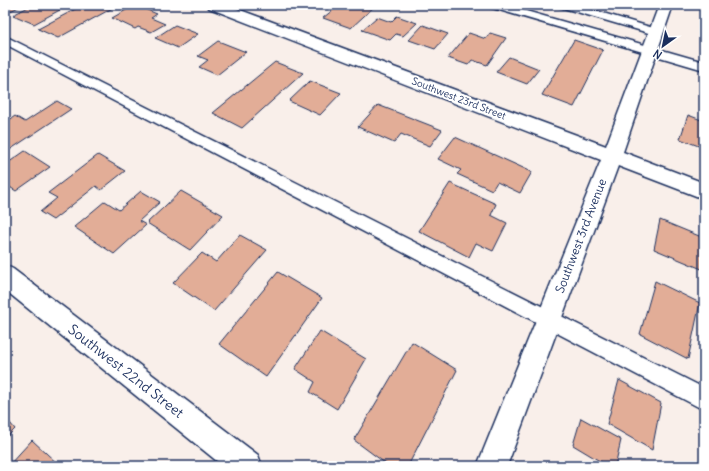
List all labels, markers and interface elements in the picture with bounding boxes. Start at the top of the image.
north arrow [643,26,683,66]
text: N [651,46,665,62]
street label: Southwest 23rd Street [410,75,508,123]
street label: Southwest 3rd Avenue [552,177,609,295]
street label: Southwest 22nd Street [65,320,188,422]

